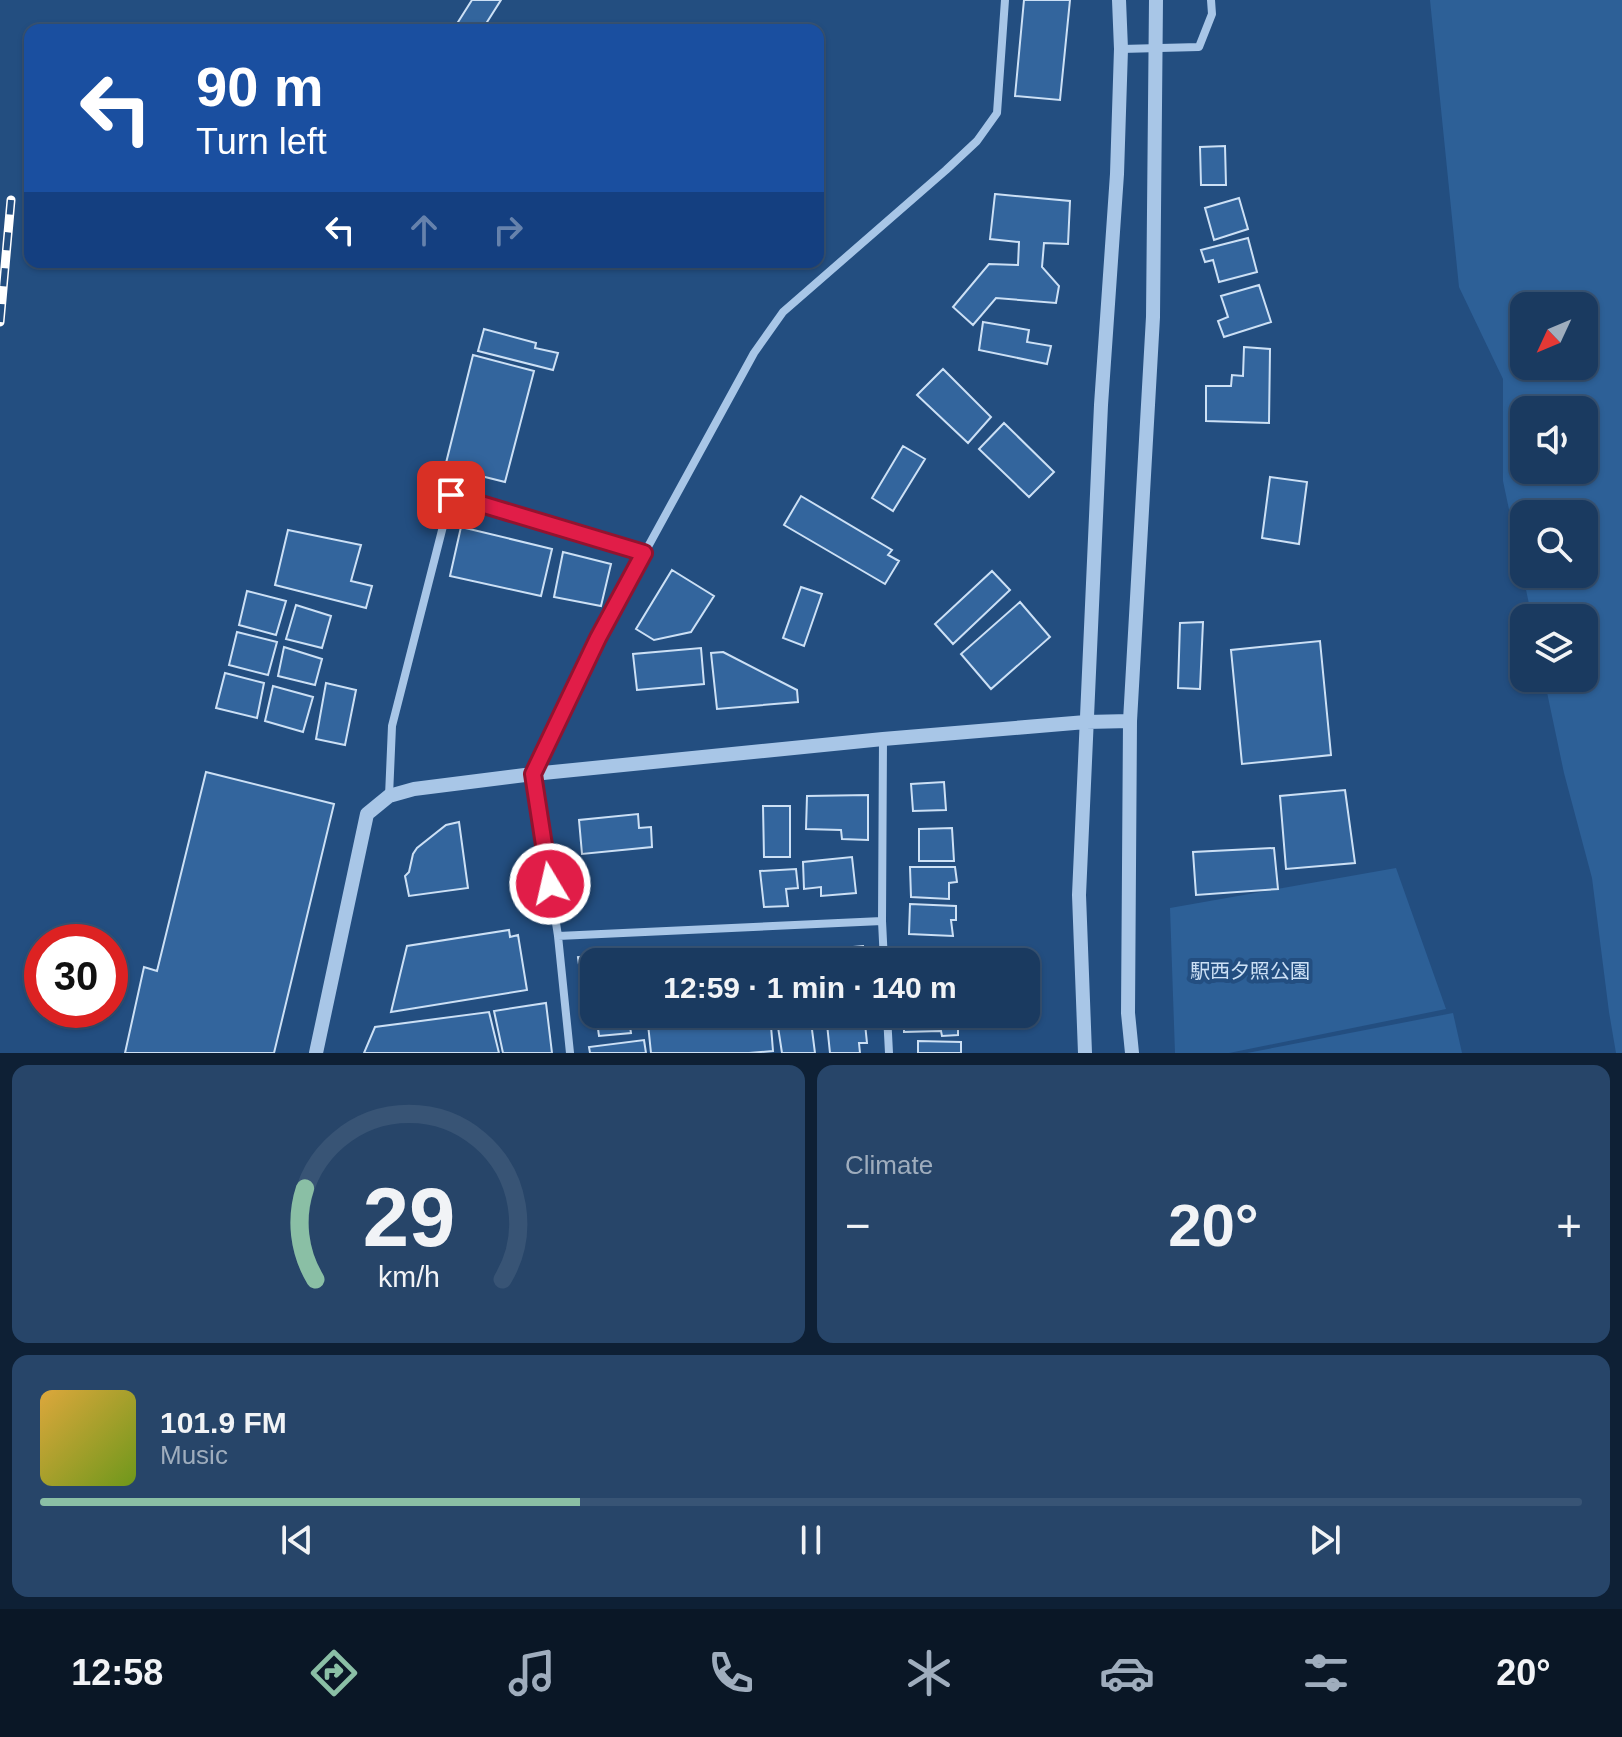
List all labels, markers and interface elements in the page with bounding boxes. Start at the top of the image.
text: 90 m [196,55,324,118]
icon: left [64,56,168,160]
text: Turn left [196,121,327,162]
icon: left [318,208,362,252]
icon: ahead [402,208,446,252]
icon: right [486,208,530,252]
north arrow [1510,292,1598,380]
map controls [1510,292,1598,692]
button: sound [1510,396,1598,484]
pin [417,461,485,529]
icon: arrive [429,473,473,517]
button: search [1510,500,1598,588]
button: layers [1510,604,1598,692]
position arrow [508,842,592,926]
speed limit sign: 30 [24,924,128,1028]
park label: 駅西夕照公園 [1190,960,1310,982]
text: 12:59 · 1 min · 140 m [663,971,957,1004]
text: Climate [845,1150,933,1180]
text: 29 [362,1171,455,1264]
text: 20° [1168,1192,1259,1259]
text: − [845,1201,871,1250]
text: + [1556,1201,1582,1250]
text: km/h [378,1261,439,1293]
text: 101.9 FM [160,1406,287,1439]
text: Music [160,1440,228,1470]
icon: previous [275,1518,319,1562]
icon: pause [789,1518,833,1562]
icon: next [1303,1518,1347,1562]
icon: directions [306,1645,362,1701]
icon: music [504,1645,560,1701]
icon: phone [703,1645,759,1701]
icon: climate [901,1645,957,1701]
icon: car [1099,1645,1155,1701]
icon: filters [1298,1645,1354,1701]
text: 12:58 [71,1652,163,1693]
text: 20° [1496,1652,1551,1693]

